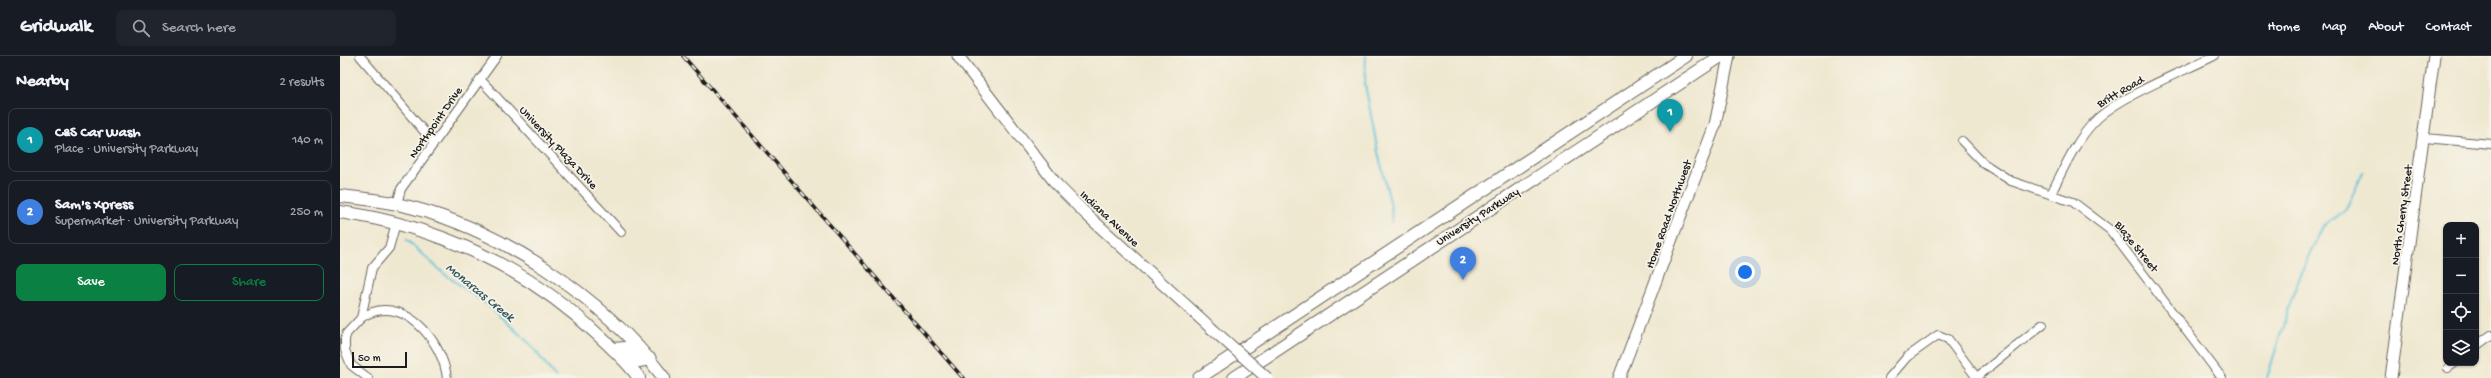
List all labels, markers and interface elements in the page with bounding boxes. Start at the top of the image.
search box [116,10,396,46]
text: Gridwalk [20,16,92,39]
icon: search [130,17,152,39]
text: Search here [162,19,236,37]
text: Home [2268,19,2300,36]
text: Map [2322,19,2346,36]
text: About [2368,19,2404,36]
text: Contact [2426,19,2471,36]
text: Nearby [16,72,69,92]
street label: Britt Road [2094,73,2148,112]
text: 2 results [279,75,324,90]
street label: Northpoint Drive [407,84,467,162]
pin: 1 [1657,99,1683,132]
street label: University Plaza Drive [515,104,600,193]
text: C&S Car Wash [55,124,141,142]
text: 1 [27,133,33,148]
text: 140 m [292,133,323,148]
text: Place · University Parkway [55,142,198,157]
street label: Home Road Northwest [1644,158,1696,271]
street label: North Cherry Street [2389,163,2417,266]
street label: University Parkway [1434,186,1522,250]
street label: Indiana Avenue [1076,188,1142,251]
text: Sam's Xpress [55,196,133,214]
text: 2 [27,205,33,220]
text: 250 m [290,205,323,220]
text: Supermarket · University Parkway [55,214,238,229]
street label: Blaze Street [2110,218,2161,277]
map controls [2443,222,2479,366]
button: + [2443,222,2479,258]
pin: 2 [1450,247,1476,280]
button: − [2443,258,2479,294]
water label: Monarcas Creek [442,261,518,326]
your location [1735,262,1755,282]
button: Save [16,264,166,301]
button: Share [174,264,324,301]
button: locate [2443,294,2479,330]
button: layers [2443,330,2479,366]
scale bar [352,350,407,369]
text: 50 m [358,353,380,365]

